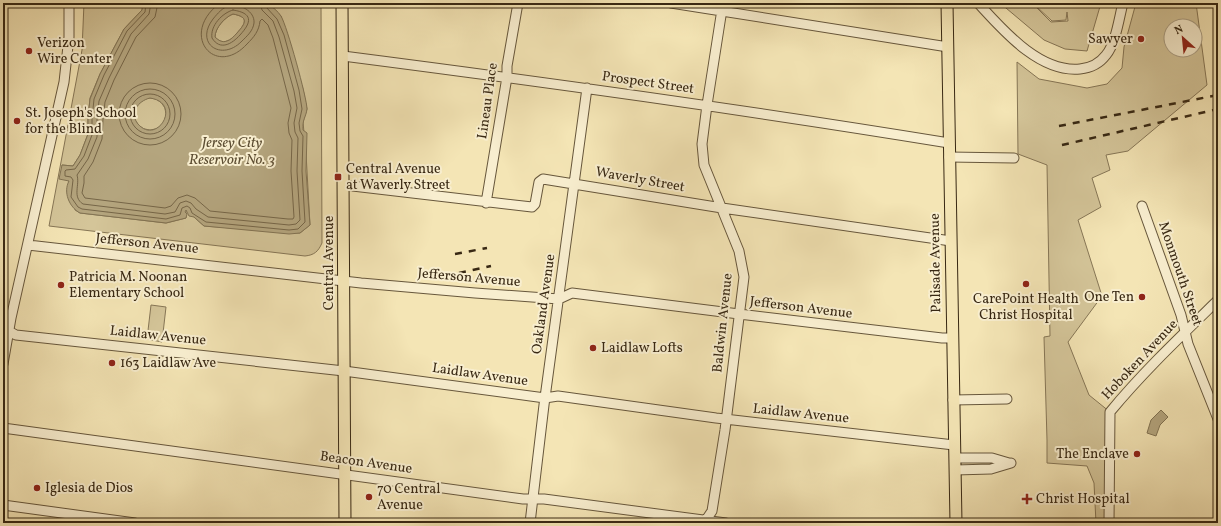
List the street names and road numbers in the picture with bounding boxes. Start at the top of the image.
street label: Lineau Place [473,61,503,140]
street label: Prospect Street [601,67,695,99]
street label: Waverly Street [594,163,686,197]
street label: Palisade Avenue [926,213,946,313]
street label: Central Avenue [320,215,339,310]
street label: Monmouth Street [1153,219,1207,329]
street label: Jefferson Avenue [95,229,200,259]
street label: Oakland Avenue [528,252,560,355]
street label: Jefferson Avenue [417,264,522,292]
street label: Baldwin Avenue [708,272,738,374]
street label: Jefferson Avenue [749,292,854,324]
street label: Hoboken Avenue [1098,315,1183,404]
street label: Laidlaw Avenue [109,321,207,351]
street label: Laidlaw Avenue [431,359,530,391]
street label: Laidlaw Avenue [752,399,850,429]
street label: Beacon Avenue [319,447,414,479]

